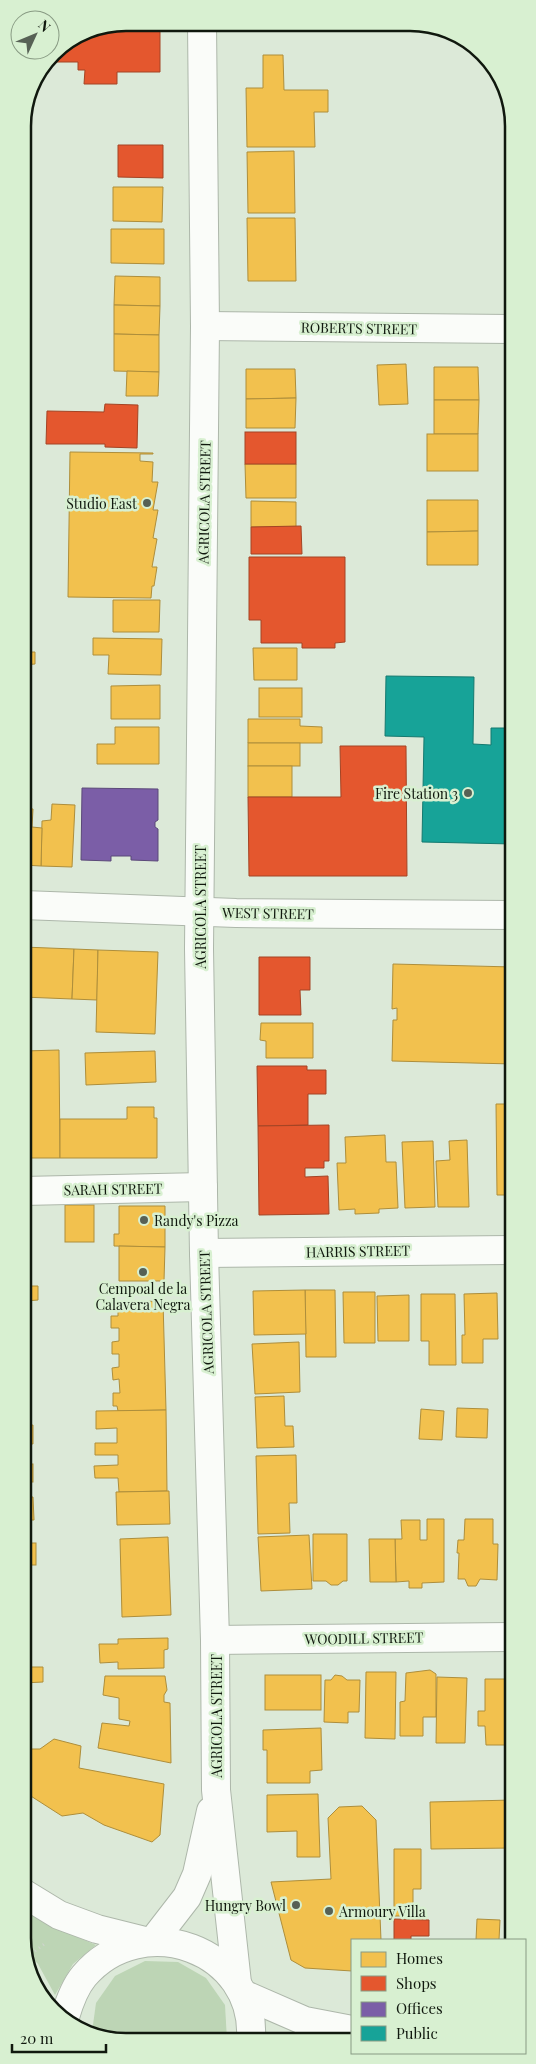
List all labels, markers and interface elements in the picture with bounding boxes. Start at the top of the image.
north arrow [10,10,60,60]
text: N [34,15,55,36]
street label: ROBERTS STREET [301,317,418,339]
street label: AGRICOLA STREET [193,440,215,565]
place label: Studio East [66,494,138,513]
marker: Studio East [141,497,153,509]
place label: Fire Station 3 [375,784,458,803]
marker: Fire Station 3 [462,787,474,799]
street label: AGRICOLA STREET [191,845,210,970]
street label: WEST STREET [221,903,314,923]
street label: SARAH STREET [63,1179,163,1199]
place label: Randy's Pizza [154,1211,239,1230]
marker: Randy's Pizza [138,1214,150,1226]
street label: HARRIS STREET [306,1241,411,1261]
street label: AGRICOLA STREET [194,1250,218,1375]
marker: Cempoal de la Calavera Negra [137,1266,149,1278]
place label: Cempoal de la Calavera Negra [95,1279,191,1314]
street label: WOODILL STREET [303,1627,424,1649]
street label: AGRICOLA STREET [207,1654,226,1779]
place label: Hungry Bowl [205,1896,286,1915]
marker: Hungry Bowl [290,1899,302,1911]
place label: Armoury Villa [338,1902,426,1921]
marker: Armoury Villa [323,1905,335,1917]
legend [351,1939,526,2054]
text: Homes [396,1948,443,1968]
text: Shops [396,1973,437,1993]
text: Offices [396,1998,443,2018]
scale bar [12,2022,106,2054]
text: Public [396,2023,438,2043]
text: 20 m [20,2028,54,2048]

